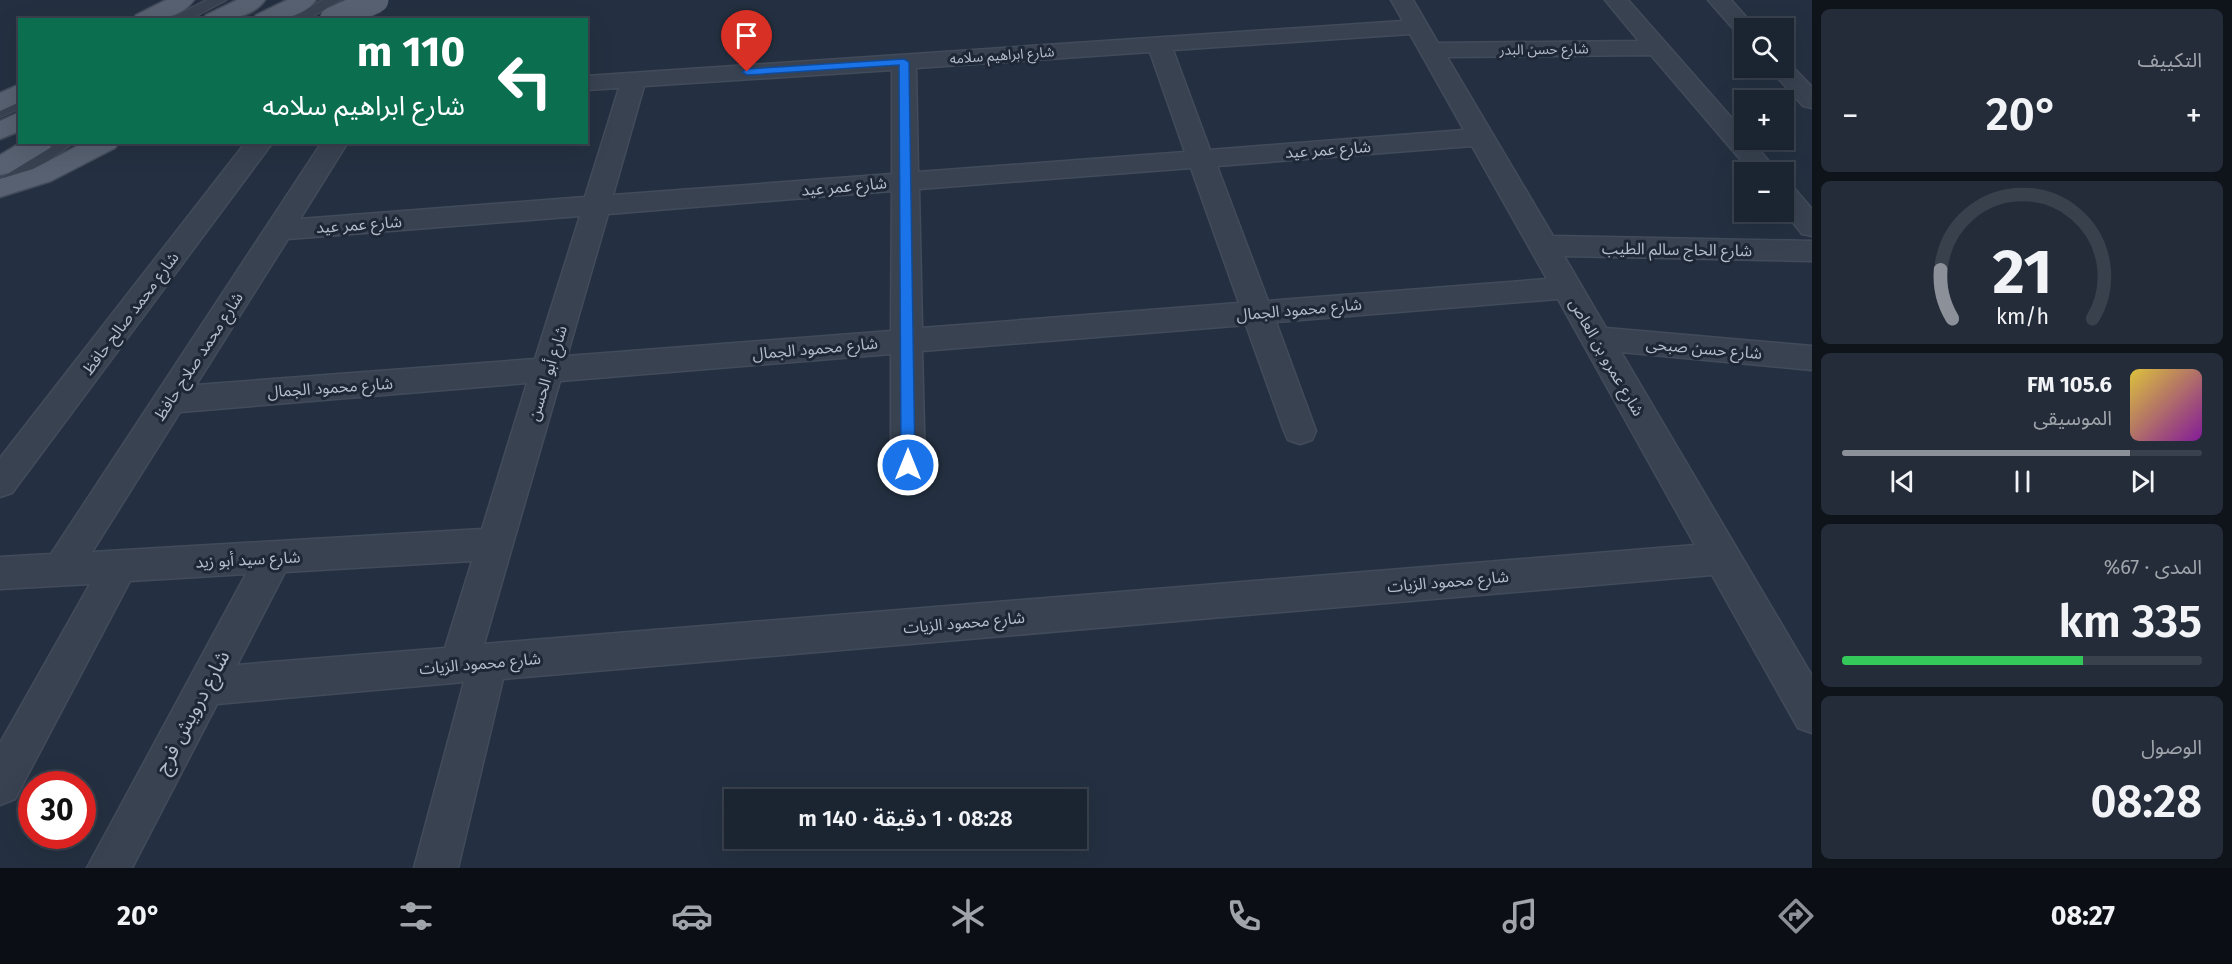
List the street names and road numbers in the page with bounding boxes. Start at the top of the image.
street label: شارع حسن البدر [1498,40,1589,61]
street label: شارع ابراهيم سلامه [949,43,1055,70]
street label: شارع عمر عيد [1285,137,1372,165]
street label: شارع عمر عيد [800,173,888,203]
street label: شارع عمر عيد [316,212,403,240]
street label: شارع الحاج سالم الطيب [1602,239,1752,263]
street label: شارع محمد صالح حافظ [78,248,185,380]
street label: شارع محمد صلاح حافظ [150,289,249,426]
street label: شارع محمود الجمال [1236,295,1363,327]
street label: شارع عمرو بن العاص [1563,295,1648,421]
street label: شارع أبو الحسن [524,323,574,424]
street label: شارع محمود الجمال [752,334,879,366]
street label: شارع حسن صبحى [1645,334,1763,366]
street label: شارع محمود الجمال [267,374,394,404]
street label: شارع سيد أبو زيد [195,547,301,575]
street label: شارع محمود الزيات [1387,567,1510,599]
street label: شارع محمود الزيات [903,608,1026,640]
street label: شارع درويش فرج [149,646,237,779]
street label: شارع محمود الزيات [419,649,542,681]

